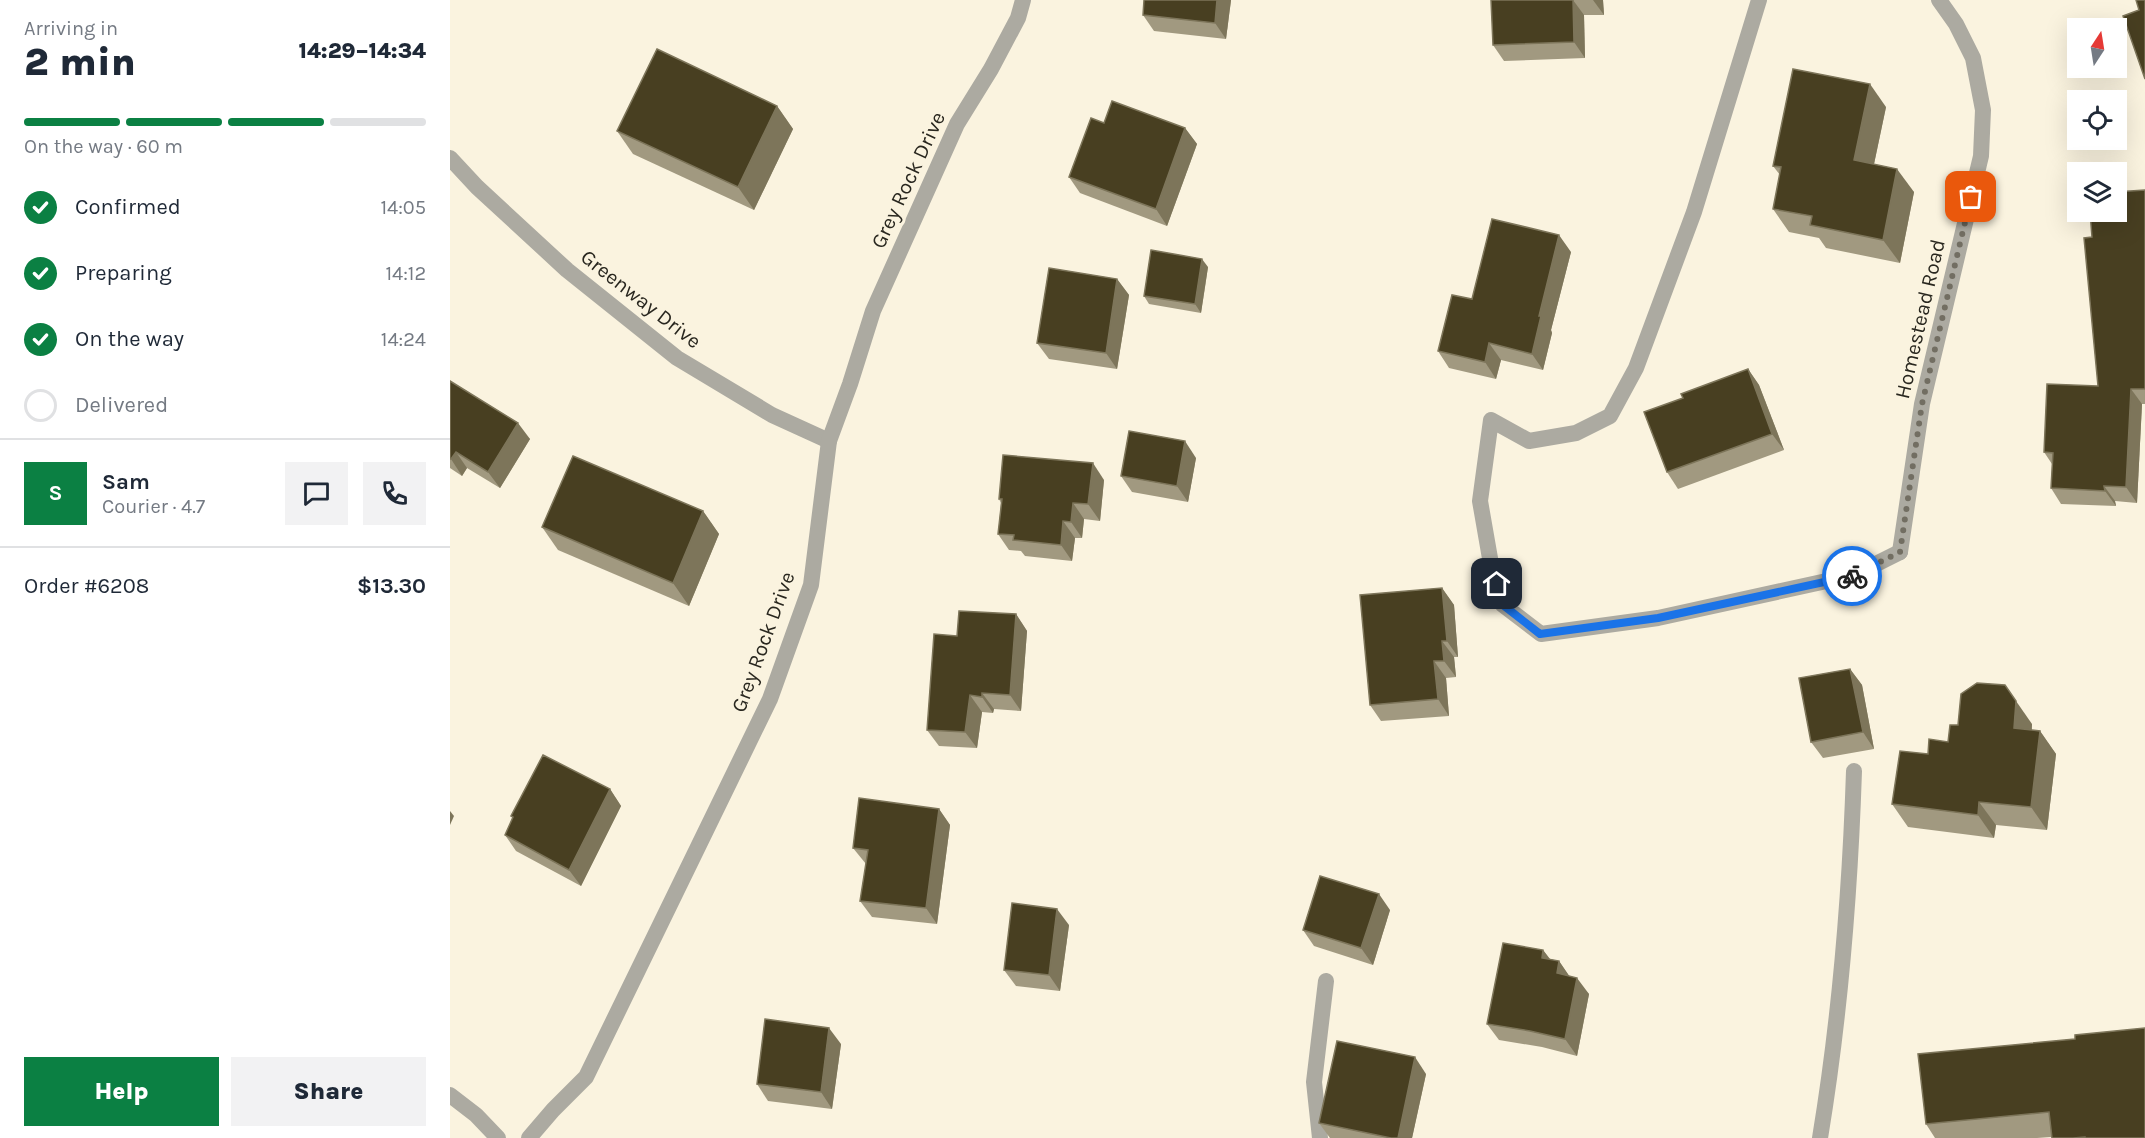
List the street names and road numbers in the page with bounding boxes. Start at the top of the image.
street label: Grey Rock Drive [866,108,950,252]
street label: Homestead Road [1890,237,1950,401]
street label: Greenway Drive [576,245,706,353]
street label: Grey Rock Drive [726,568,800,716]

